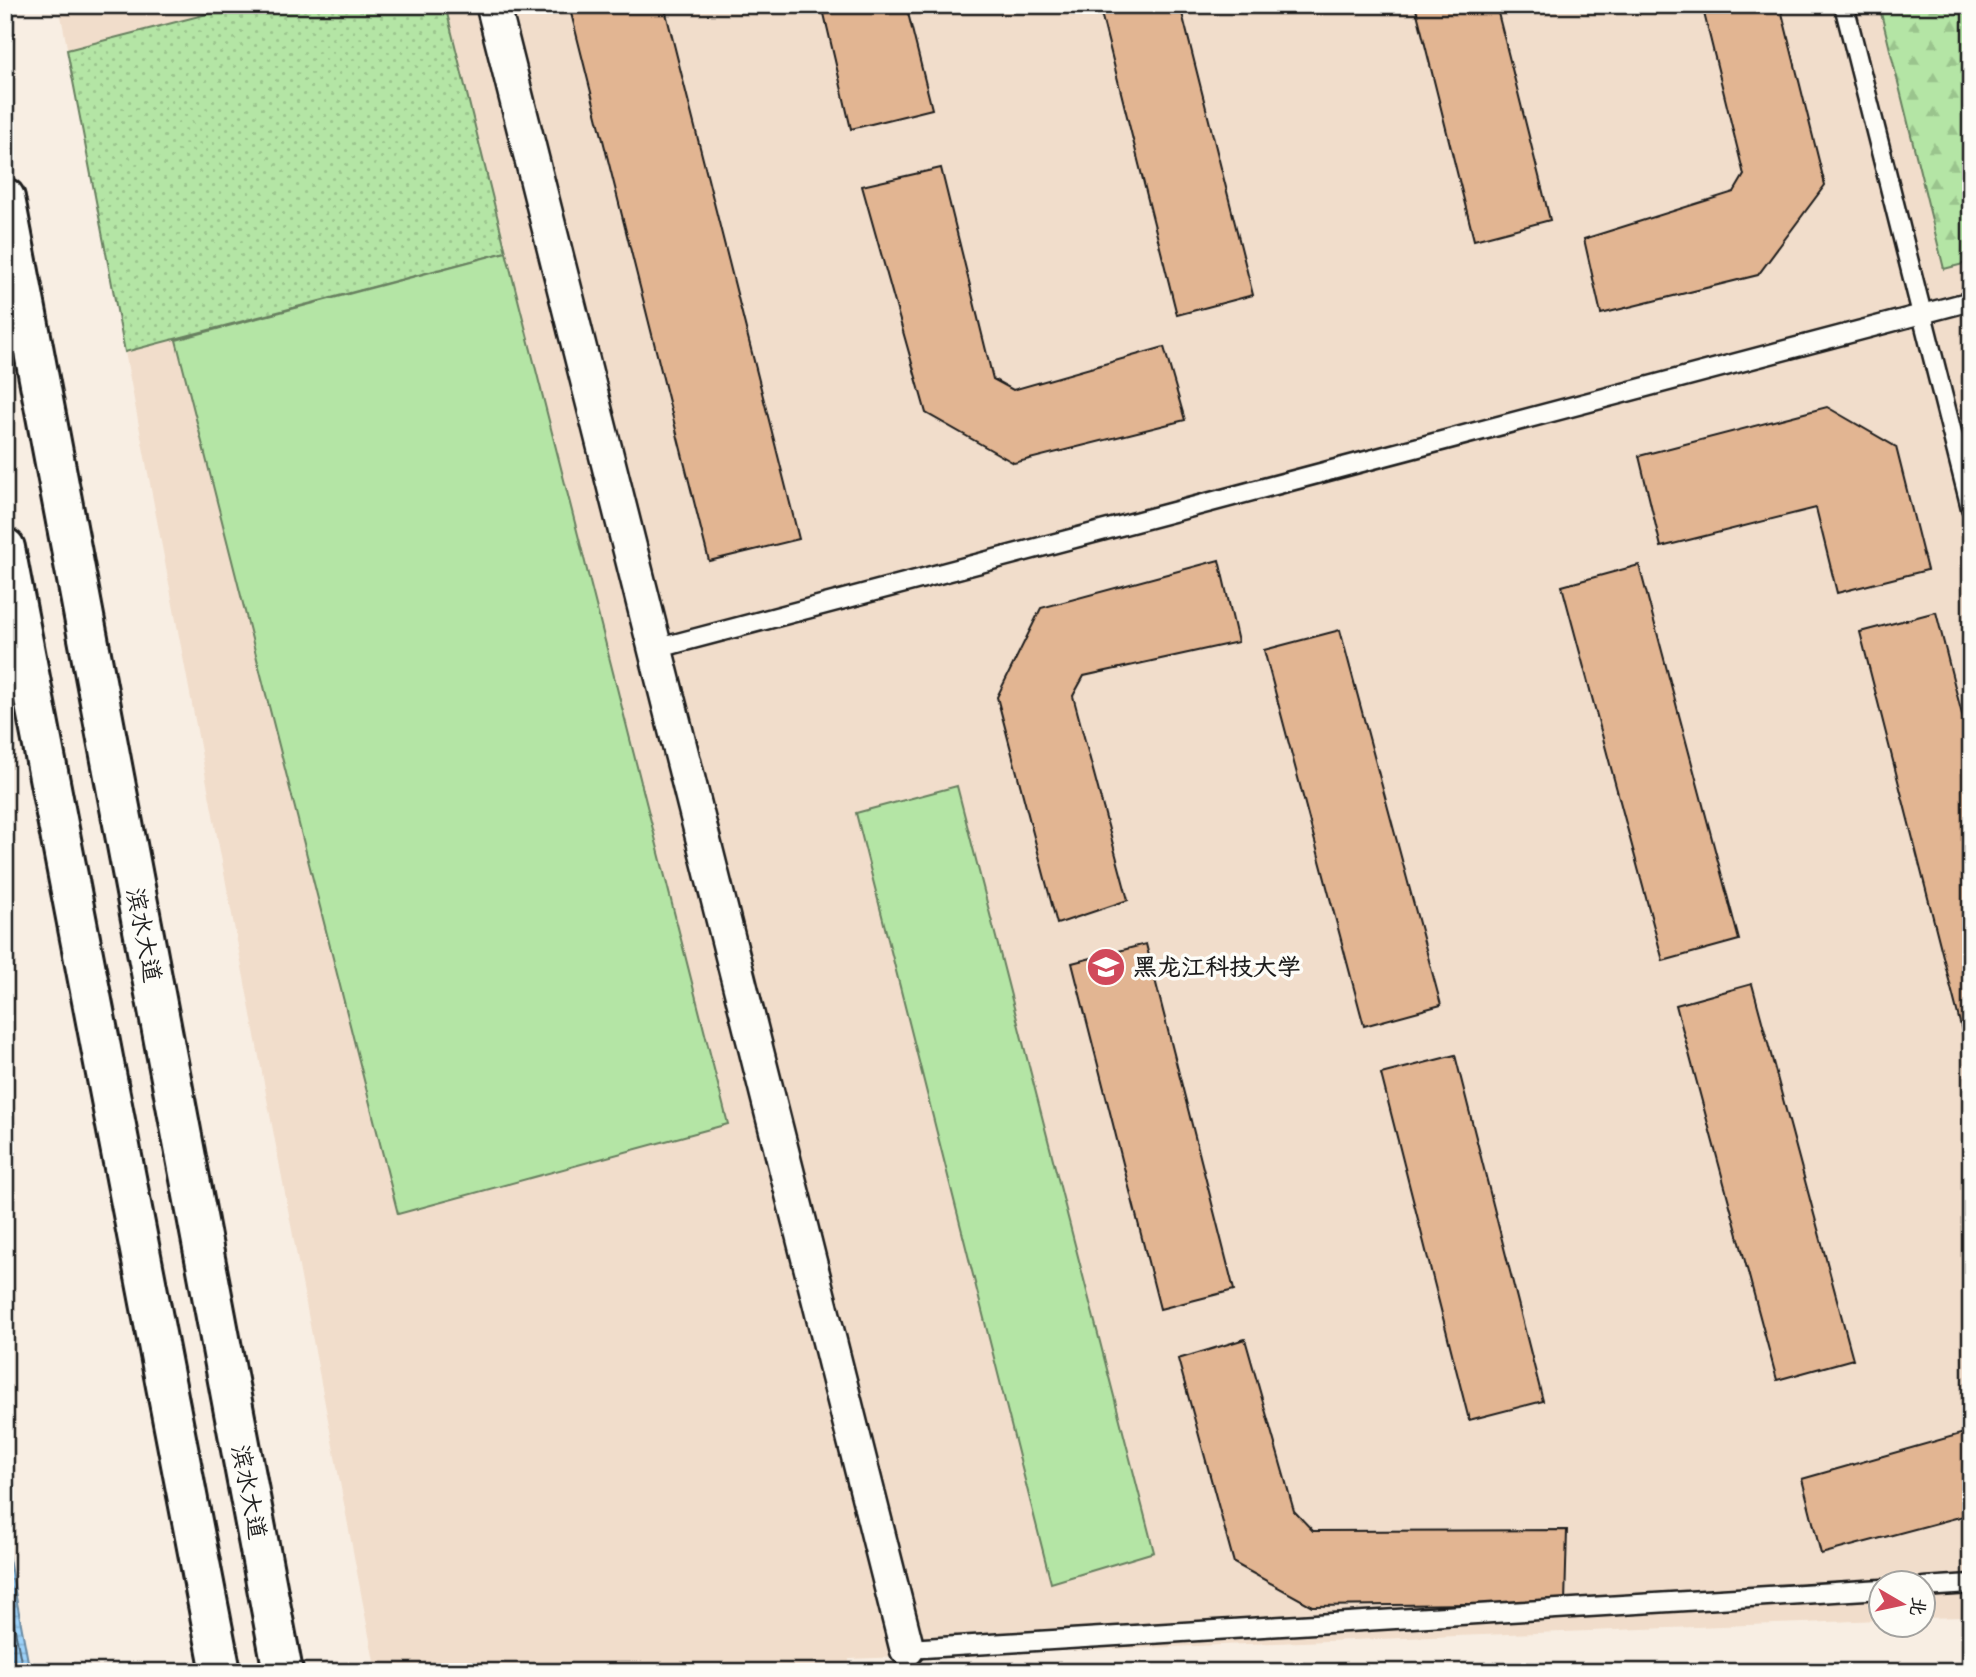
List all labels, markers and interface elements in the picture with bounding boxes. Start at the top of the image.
street label: 滨水大道 [120,885,168,985]
school or university icon: 黑龙江科技大学 [1085,946,1127,988]
place label: 黑龙江科技大学 [1133,952,1301,982]
street label: 滨水大道 [225,1442,273,1542]
north arrow [1868,1568,1938,1638]
text: 北 [1904,1595,1931,1618]

